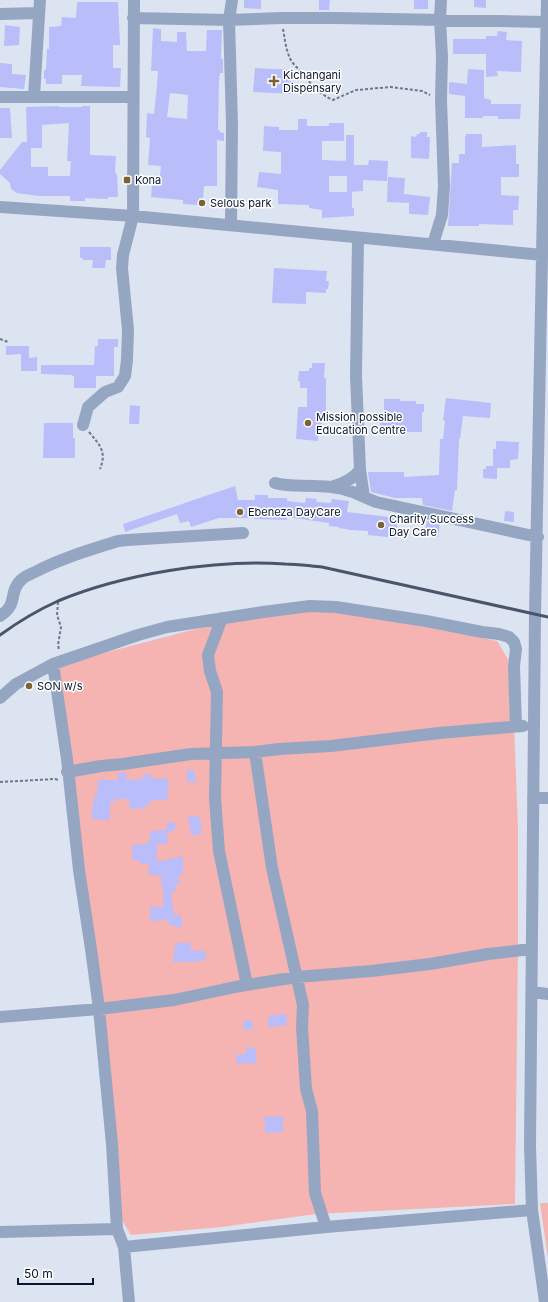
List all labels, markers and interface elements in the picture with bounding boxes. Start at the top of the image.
place label: Kichangani Dispensary [283,68,342,95]
marker: Kichangani Dispensary [268,75,280,87]
place label: Kona [135,173,161,187]
marker: Kona [122,175,132,185]
place label: Selous park [210,196,272,210]
marker: Selous park [197,198,207,208]
place label: Mission possible Education Centre [316,410,406,437]
marker: Mission possible Education Centre [303,418,313,428]
place label: Ebeneza DayCare [248,505,341,519]
marker: Ebeneza DayCare [235,507,245,517]
place label: Charity Success Day Care [389,512,474,539]
marker: Charity Success Day Care [376,520,386,530]
place label: SON w/s [37,679,83,693]
marker: SON w/s [24,681,34,691]
scale bar [18,1260,93,1286]
text: 50 m [24,1266,53,1281]

